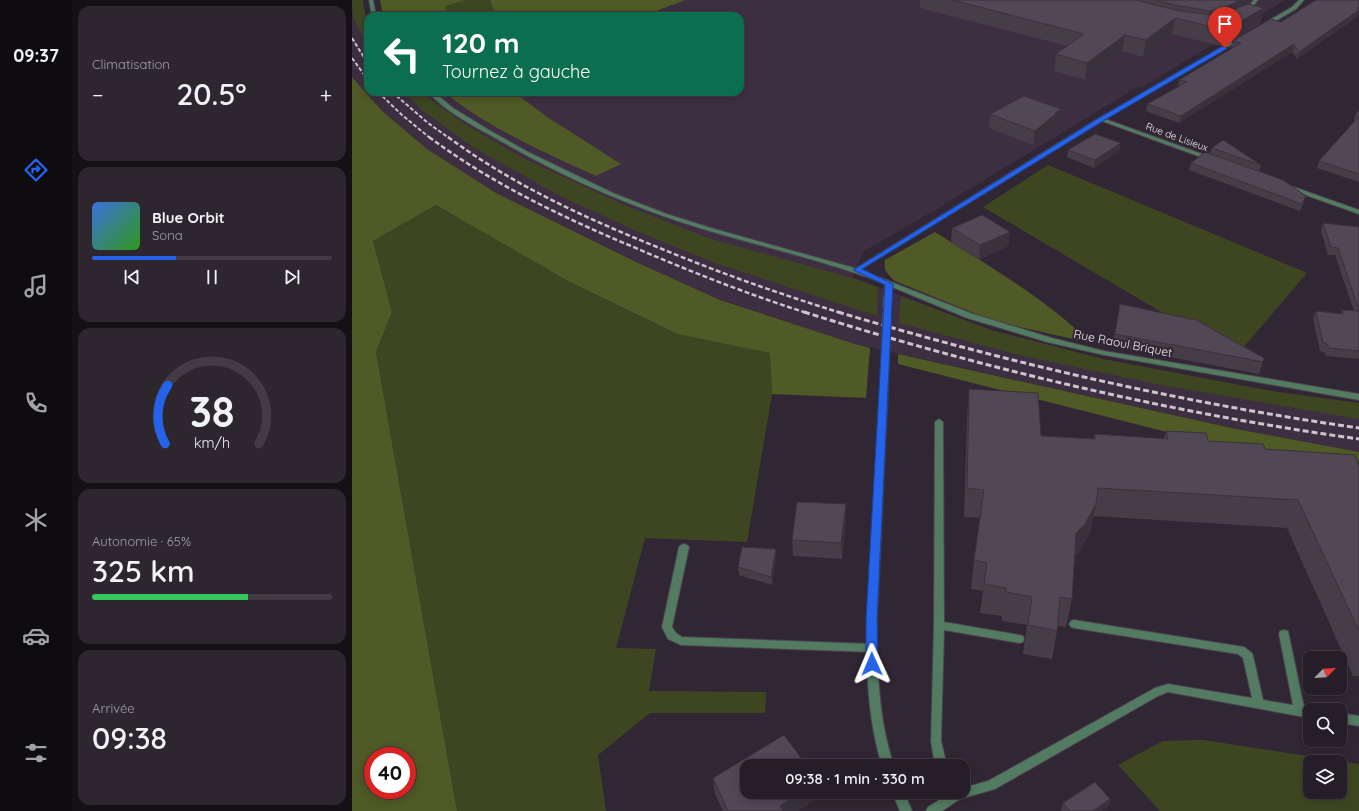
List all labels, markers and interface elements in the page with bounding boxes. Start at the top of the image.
pin [1208,7.0,1242,48]
icon: arrive [1214,13,1236,35]
text: 120 m [442,25,520,60]
icon: left [376,28,428,80]
text: 09:37 [13,44,59,67]
text: Climatisation [92,56,170,72]
text: Tournez à gauche [442,60,591,83]
text: 20.5° [176,75,247,113]
text: − [92,81,103,109]
text: + [320,81,332,109]
street label: Rue de Lisieux [1144,120,1210,154]
icon: directions [22,156,50,184]
text: Blue Orbit [152,208,225,227]
text: Sona [152,227,183,243]
icon: previous [121,266,143,288]
icon: pause [201,266,223,288]
icon: next [281,266,303,288]
icon: music [22,272,50,300]
street label: Rue Raoul Briquet [1072,326,1174,360]
text: 38 [189,384,235,436]
icon: phone [22,389,50,417]
text: km/h [194,433,230,451]
icon: climate [22,506,50,534]
text: Autonomie · 65% [92,533,191,549]
text: 325 km [92,552,195,590]
icon: car [22,622,50,650]
position arrow [851,643,893,685]
north arrow [1303,651,1347,695]
map controls [1303,651,1347,799]
text: Arrivée [92,700,135,716]
button: search [1303,703,1347,747]
text: 09:38 [92,719,167,757]
icon: filters [22,739,50,767]
speed limit sign: 40 [364,747,416,799]
button: layers [1303,755,1347,799]
text: 09:38 · 1 min · 330 m [785,769,925,788]

